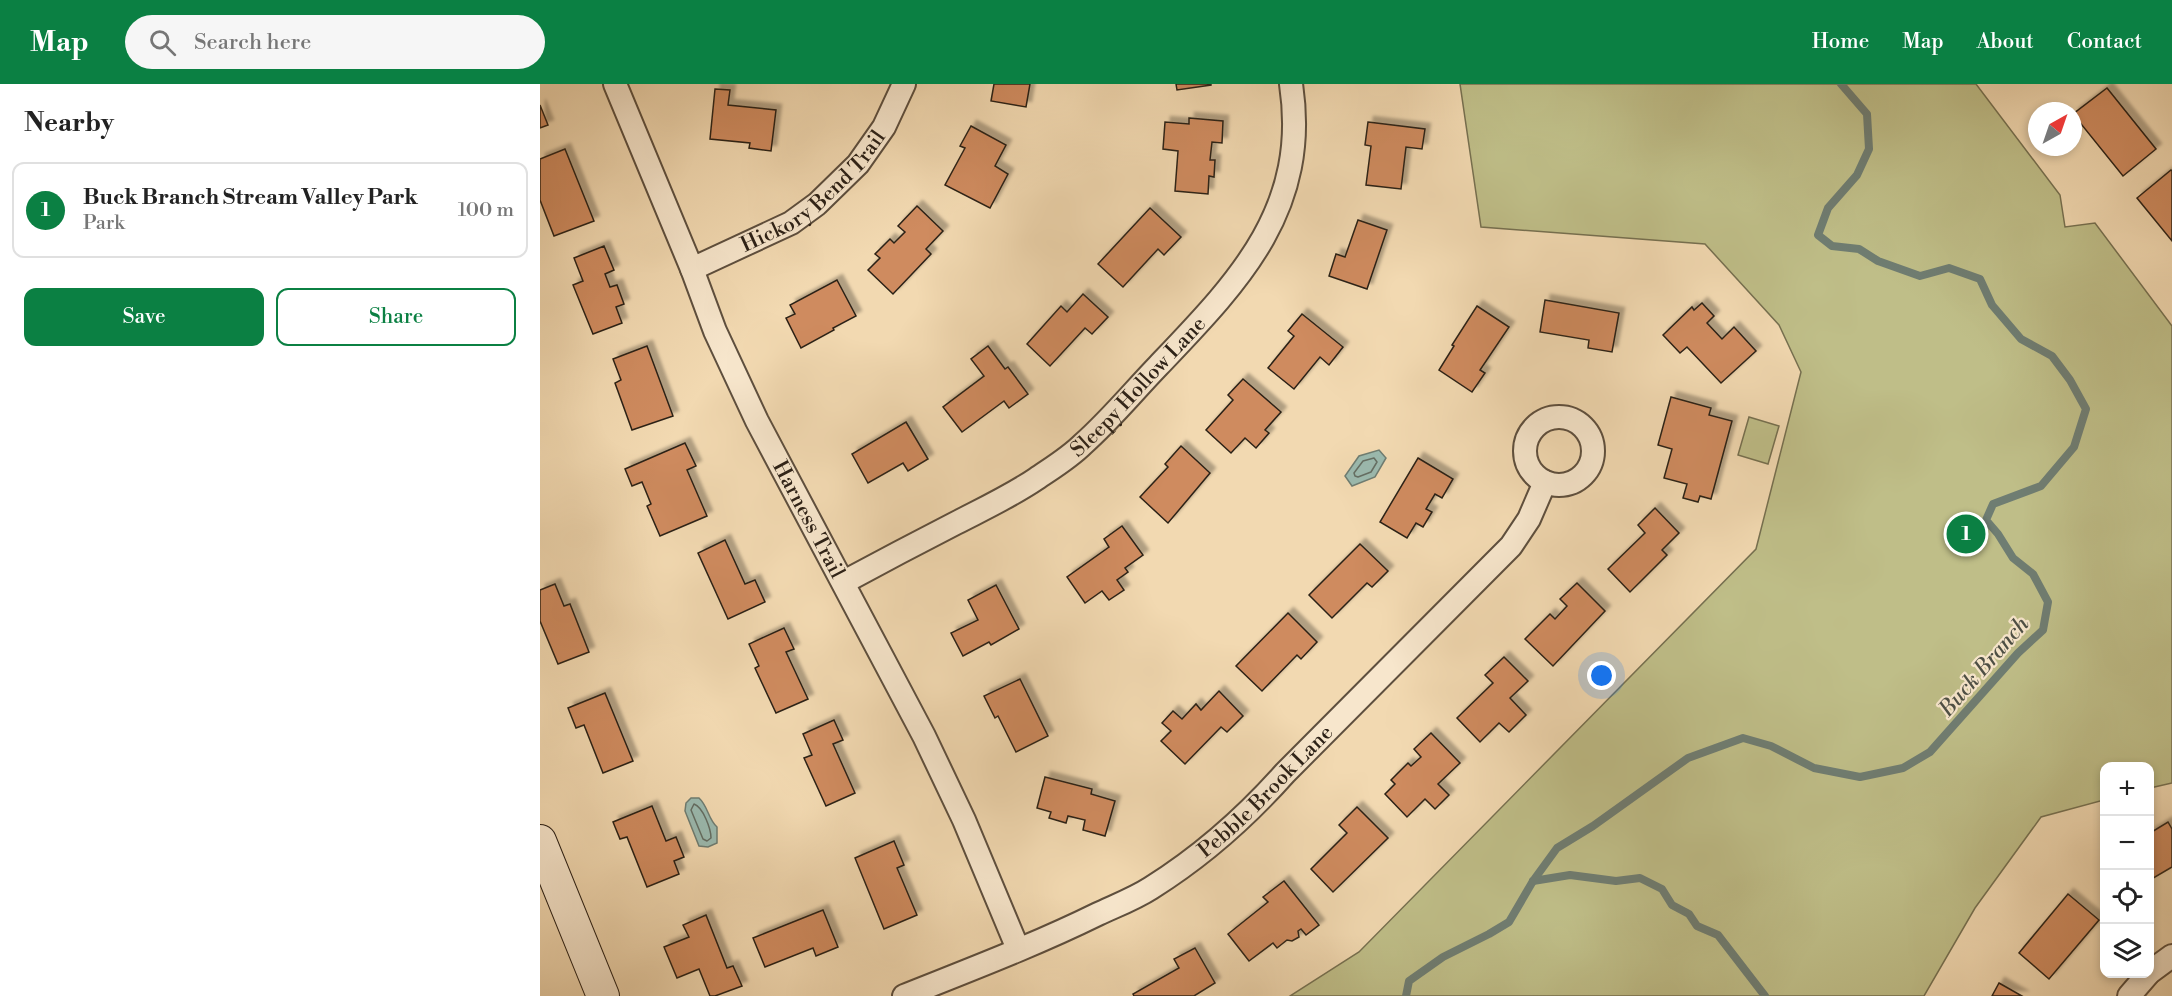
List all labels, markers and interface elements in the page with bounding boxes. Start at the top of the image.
search box [125,15,545,69]
text: Map [30,25,89,60]
icon: search [146,26,179,59]
text: Search here [194,29,311,56]
text: Home [1812,29,1869,55]
text: Map [1902,29,1944,55]
text: About [1977,29,2034,55]
text: Contact [2067,29,2142,55]
north arrow [2028,102,2082,156]
text: Nearby [24,107,114,139]
street label: Hickory Bend Trail [737,126,892,259]
text: Buck Branch Stream Valley Park [83,184,418,211]
text: 1 [41,198,50,223]
text: 100 m [458,198,514,223]
text: Park [83,211,125,236]
button: Save [24,288,264,346]
button: Share [276,288,516,346]
street label: Sleepy Hollow Lane [1065,311,1212,463]
street label: Harness Trail [766,456,850,583]
pin: 1 [1946,512,1986,556]
water label: Buck Branch [1933,611,2035,723]
your location [1587,661,1616,690]
street label: Pebble Brook Lane [1193,720,1339,864]
map controls [2100,762,2154,978]
button: + [2100,762,2154,816]
button: − [2100,816,2154,870]
button: locate [2100,870,2154,924]
button: layers [2100,924,2154,978]

